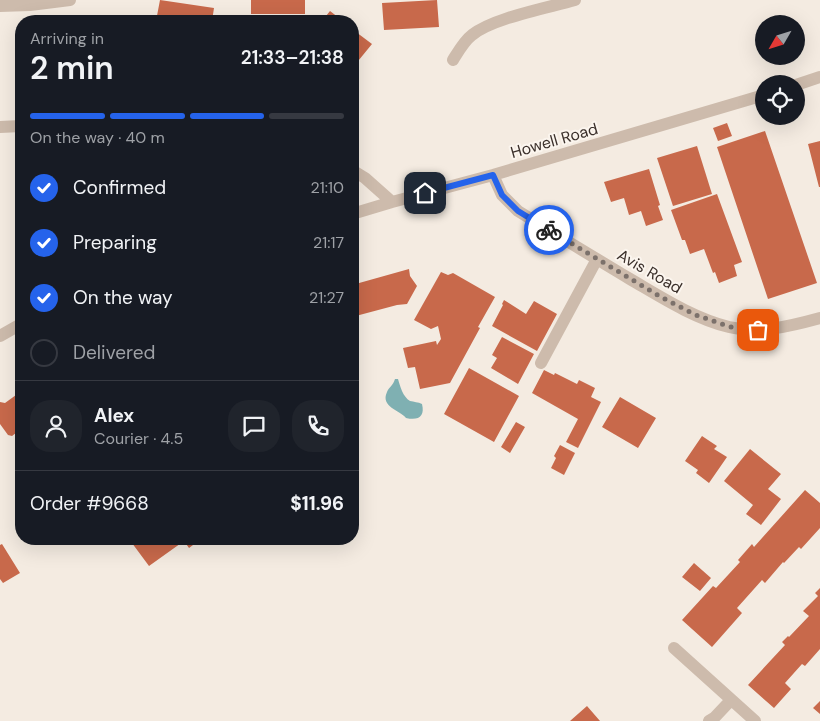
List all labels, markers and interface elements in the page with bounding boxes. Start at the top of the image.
north arrow [755,15,805,65]
map controls [755,15,805,125]
text: Arriving in [30,28,104,49]
text: 21:33–21:38 [241,45,344,70]
text: 2 min [30,47,114,89]
button: locate [755,75,805,125]
street label: Howell Road [508,118,600,163]
text: On the way · 40 m [30,127,165,148]
pin [404,172,446,214]
icon: check [30,174,58,202]
text: Confirmed [73,175,166,200]
text: 21:10 [311,177,344,198]
icon: home [411,179,439,207]
courier [524,205,574,255]
icon: bike [535,216,563,244]
icon: check [30,229,58,257]
text: Preparing [73,230,157,255]
text: 21:17 [313,232,344,253]
street label: Avis Road [613,244,686,298]
icon: check [30,284,58,312]
text: On the way [73,285,173,310]
text: 21:27 [309,287,344,308]
pin [737,309,779,351]
icon: bag [744,316,772,344]
text: Delivered [73,340,155,365]
button: person [30,400,82,452]
button: chat [228,400,280,452]
button: phone [292,400,344,452]
text: Alex [94,403,134,428]
text: Courier · 4.5 [94,428,183,449]
text: Order #9668 [30,491,149,516]
text: $11.96 [290,491,344,516]

